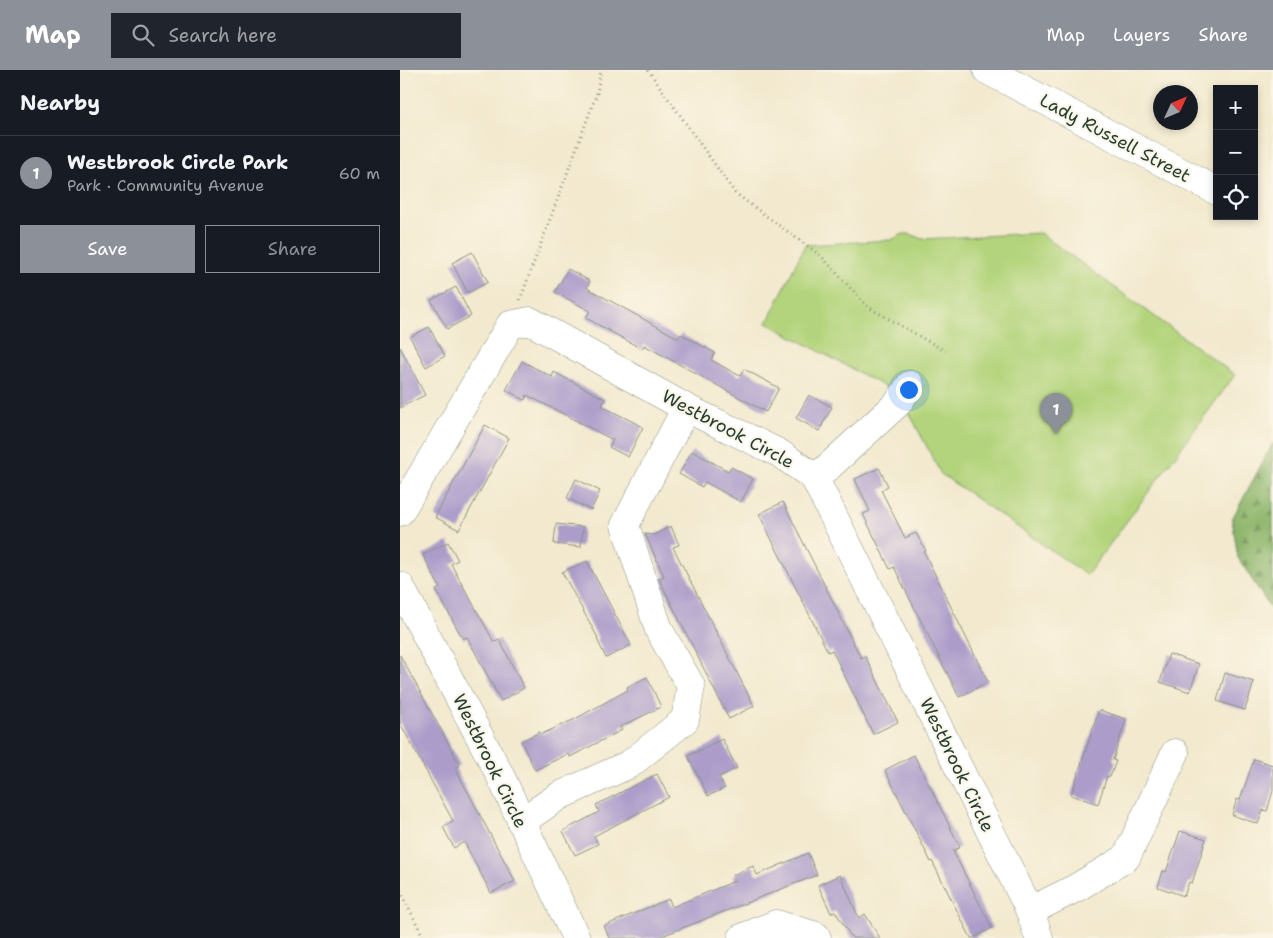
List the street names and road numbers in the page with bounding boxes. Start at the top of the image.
street label: Lady Russell Street [1035,88,1195,188]
street label: Westbrook Circle [658,384,798,474]
street label: Westbrook Circle [447,690,533,832]
street label: Westbrook Circle [914,694,1000,836]

